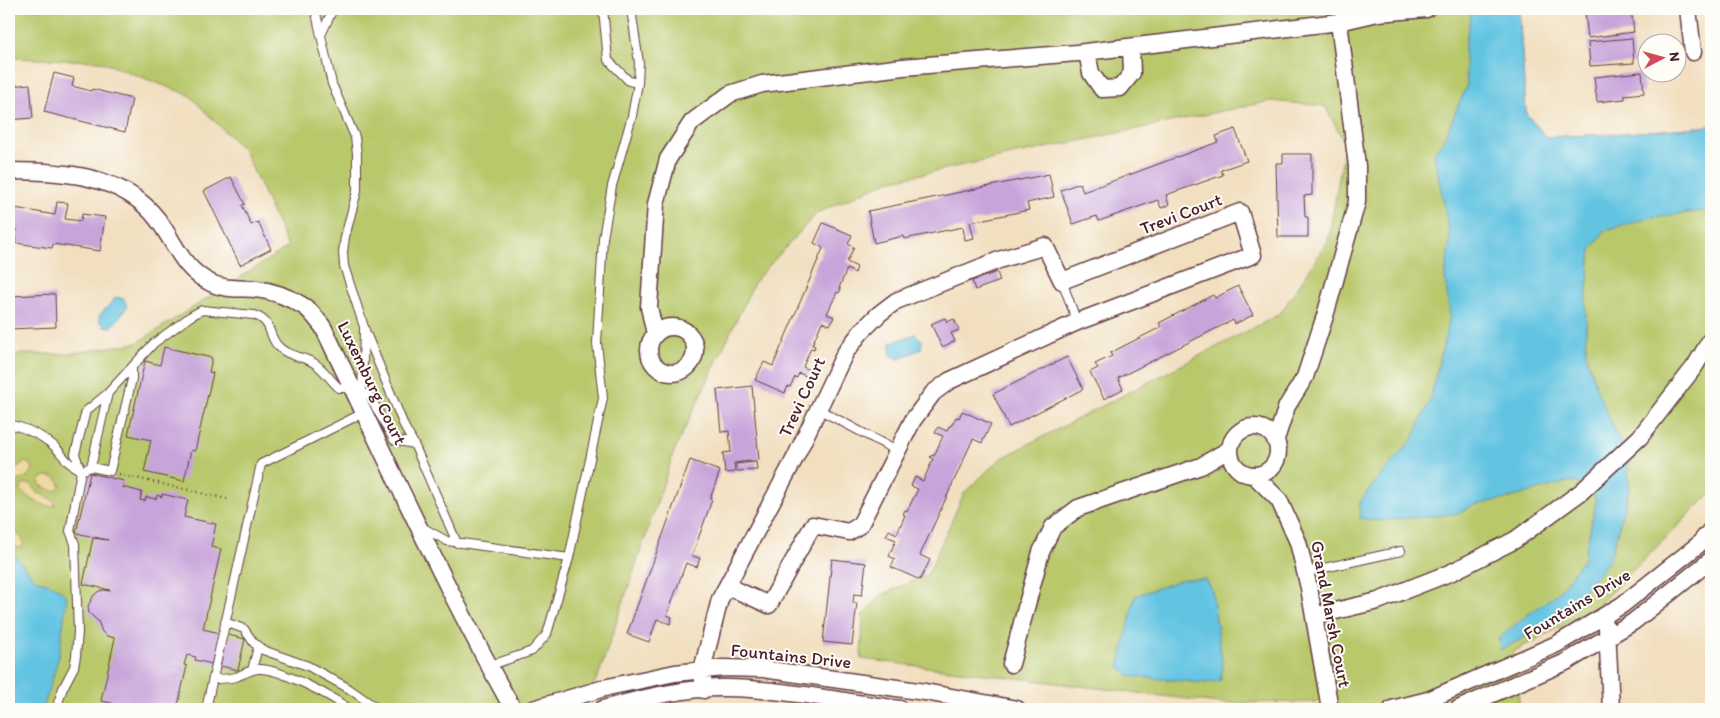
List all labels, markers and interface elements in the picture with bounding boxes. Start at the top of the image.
north arrow [1638,32,1688,82]
text: N [1665,51,1683,62]
street label: Trevi Court [1137,188,1225,240]
street label: Luxemburg Court [332,317,412,449]
street label: Trevi Court [774,353,830,441]
street label: Grand Marsh Court [1306,539,1356,690]
street label: Fountains Drive [1519,563,1635,645]
street label: Fountains Drive [730,639,852,673]

